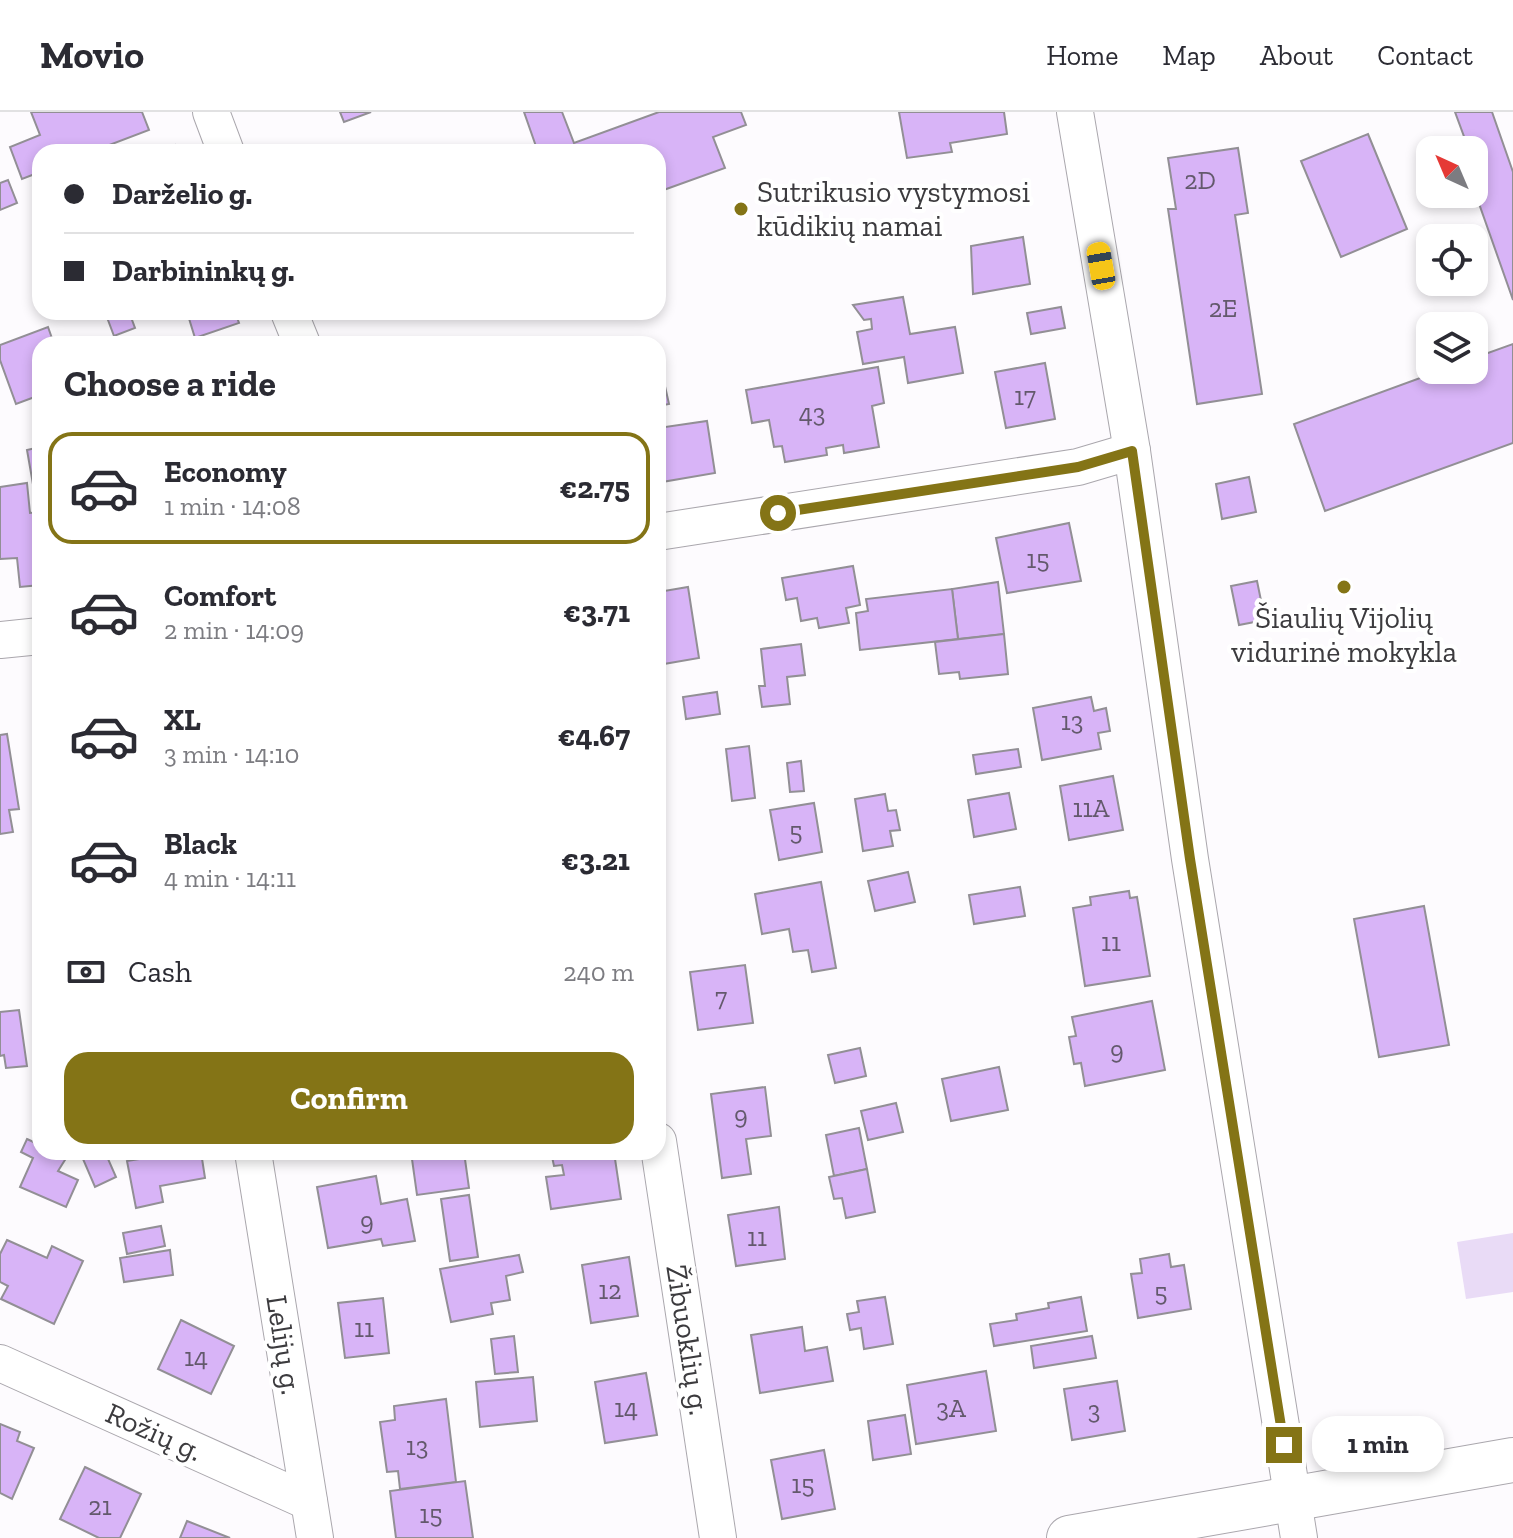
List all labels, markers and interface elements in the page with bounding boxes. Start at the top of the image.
text: Movio [40,32,144,78]
text: Home [1046,39,1118,72]
text: Map [1162,39,1216,72]
text: About [1260,39,1333,72]
text: Contact [1377,39,1473,72]
north arrow [1416,136,1488,208]
map controls [1416,136,1488,384]
house number: 2D [1184,164,1216,196]
place label: Sutrikusio vystymosi kūdikių namai [757,174,1030,244]
text: Darželio g. [112,176,252,212]
marker: Sutrikusio vystymosi kūdikių namai [732,200,750,218]
button: locate [1416,224,1488,296]
car [1085,240,1117,292]
text: Darbininkų g. [112,253,295,289]
house number: 2E [1209,292,1237,324]
button: layers [1416,312,1488,384]
text: Choose a ride [64,362,276,405]
house number: 17 [1014,380,1036,412]
house number: 43 [799,397,825,429]
icon: car [68,452,140,524]
text: Economy [164,454,287,490]
text: €2.75 [560,470,630,506]
text: 1 min · 14:08 [164,490,301,522]
route start [760,495,796,531]
house number: 15 [1026,543,1050,575]
icon: car [68,576,140,648]
text: Comfort [164,578,276,614]
marker: Šiaulių Vijolių vidurinė mokykla [1335,578,1353,596]
text: €3.71 [563,594,630,630]
place label: Šiaulių Vijolių vidurinė mokykla [1231,600,1457,670]
text: 2 min · 14:09 [164,614,304,646]
icon: car [68,700,140,772]
text: XL [164,702,201,738]
house number: 13 [1061,705,1083,737]
text: €4.67 [558,718,630,754]
text: 3 min · 14:10 [164,738,300,770]
house number: 11A [1073,792,1111,824]
house number: 5 [789,815,803,847]
icon: car [68,824,140,896]
text: Black [164,826,237,862]
text: €3.21 [561,842,630,878]
text: 4 min · 14:11 [164,862,296,894]
house number: 11 [1101,926,1121,958]
icon: cash [64,950,108,994]
text: Cash [128,954,192,990]
text: 240 m [563,956,634,988]
house number: 7 [715,981,727,1013]
house number: 9 [1110,1034,1124,1066]
button: Confirm [64,1052,634,1144]
house number: 9 [734,1099,748,1131]
house number: 9 [360,1205,374,1237]
house number: 11 [747,1221,767,1253]
street label: Žibuoklių g. [658,1262,718,1418]
house number: 12 [598,1274,622,1306]
house number: 5 [1154,1276,1168,1308]
street label: Lelijų g. [258,1293,310,1397]
house number: 11 [354,1312,374,1344]
house number: 14 [184,1341,208,1373]
house number: 14 [614,1392,638,1424]
house number: 3A [936,1392,967,1424]
house number: 3 [1088,1394,1100,1426]
street label: Rožių g. [100,1395,208,1469]
callout: 1 min [1312,1417,1444,1473]
route end [1266,1427,1302,1463]
text: 1 min [1347,1428,1409,1460]
house number: 13 [406,1430,428,1462]
house number: 15 [791,1468,815,1500]
house number: 21 [88,1490,112,1522]
house number: 15 [419,1498,443,1530]

